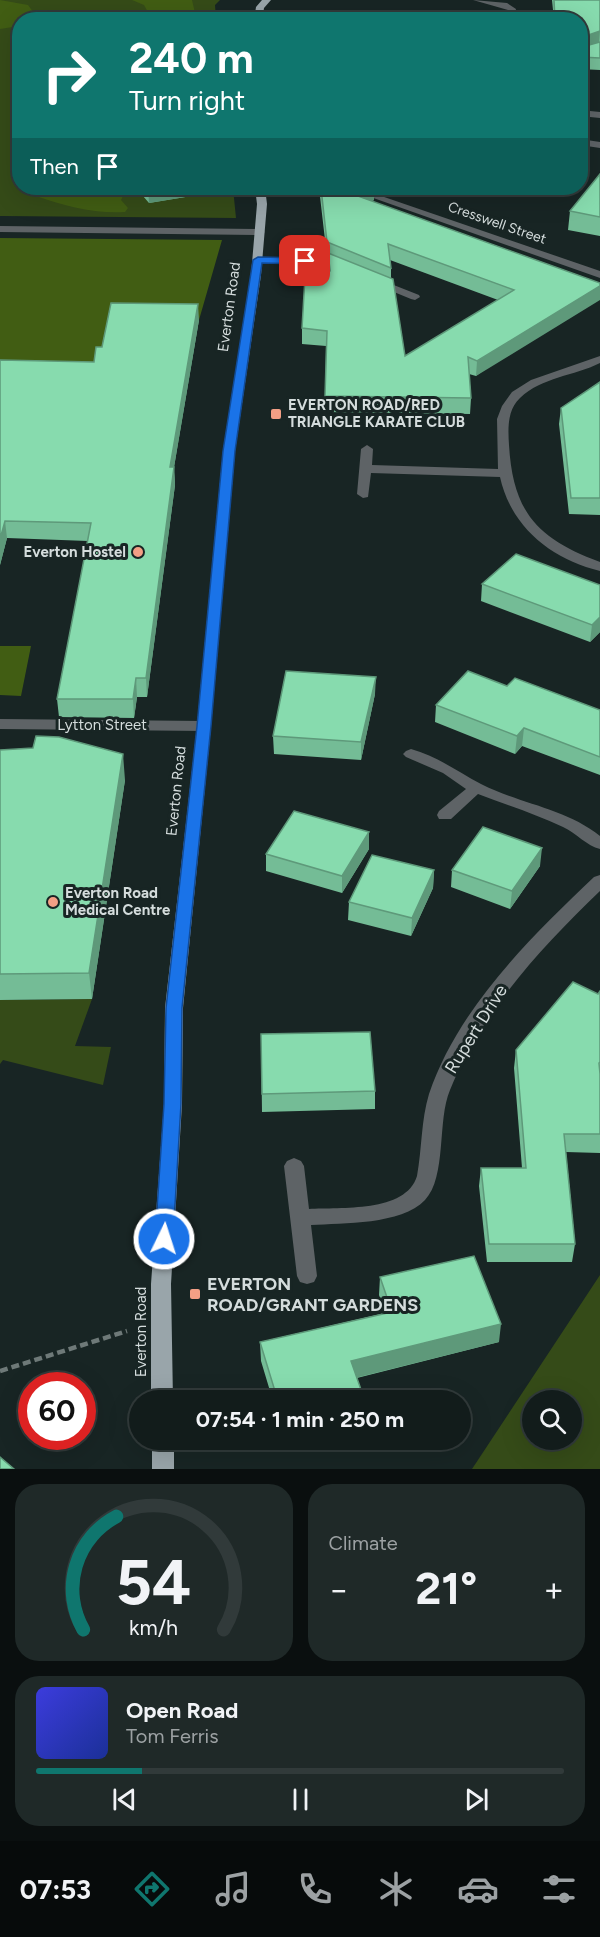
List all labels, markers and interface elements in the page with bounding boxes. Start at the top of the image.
text: 240 m [129,33,254,84]
icon: right [30,36,108,114]
text: Turn right [129,84,245,117]
icon: arrive [91,150,124,183]
text: Then [30,153,79,180]
street label: Cresswell Street [446,198,548,248]
pin [279,235,330,286]
icon: arrive [288,244,321,277]
street label: Everton Road [214,261,244,353]
place label: EVERTON ROAD/RED TRIANGLE KARATE CLUB [288,396,465,431]
marker: EVERTON ROAD/RED TRIANGLE KARATE CLUB [269,407,283,421]
place label: Everton Hostel [24,543,126,561]
marker: Everton Hostel [131,545,145,559]
street label: Lytton Street [57,716,147,734]
street label: Everton Road [162,745,190,837]
place label: Everton Road Medical Centre [65,884,171,919]
marker: Everton Road Medical Centre [46,895,60,909]
street label: Rupert Drive [440,980,512,1078]
position arrow [132,1207,196,1271]
place label: EVERTON ROAD/GRANT GARDENS [207,1273,418,1316]
street label: Everton Road [132,1287,150,1377]
marker: EVERTON ROAD/GRANT GARDENS [188,1287,202,1301]
speed limit sign: 60 [18,1372,96,1450]
map controls [522,1390,582,1450]
button: search [522,1390,582,1450]
text: 07:54 · 1 min · 250 m [196,1406,404,1433]
text: Climate [329,1531,398,1555]
text: 54 [116,1545,192,1620]
text: 21° [415,1561,477,1615]
text: − [329,1570,349,1609]
text: + [543,1570,564,1609]
text: km/h [129,1615,178,1640]
text: Open Road [126,1697,238,1724]
text: Tom Ferris [126,1724,219,1748]
icon: previous [108,1783,141,1816]
icon: pause [284,1783,317,1816]
icon: next [460,1783,493,1816]
icon: directions [131,1868,173,1910]
icon: music [212,1868,254,1910]
icon: phone [294,1868,336,1910]
icon: climate [375,1868,417,1910]
icon: car [457,1868,499,1910]
icon: filters [538,1868,580,1910]
text: 07:53 [20,1873,91,1906]

